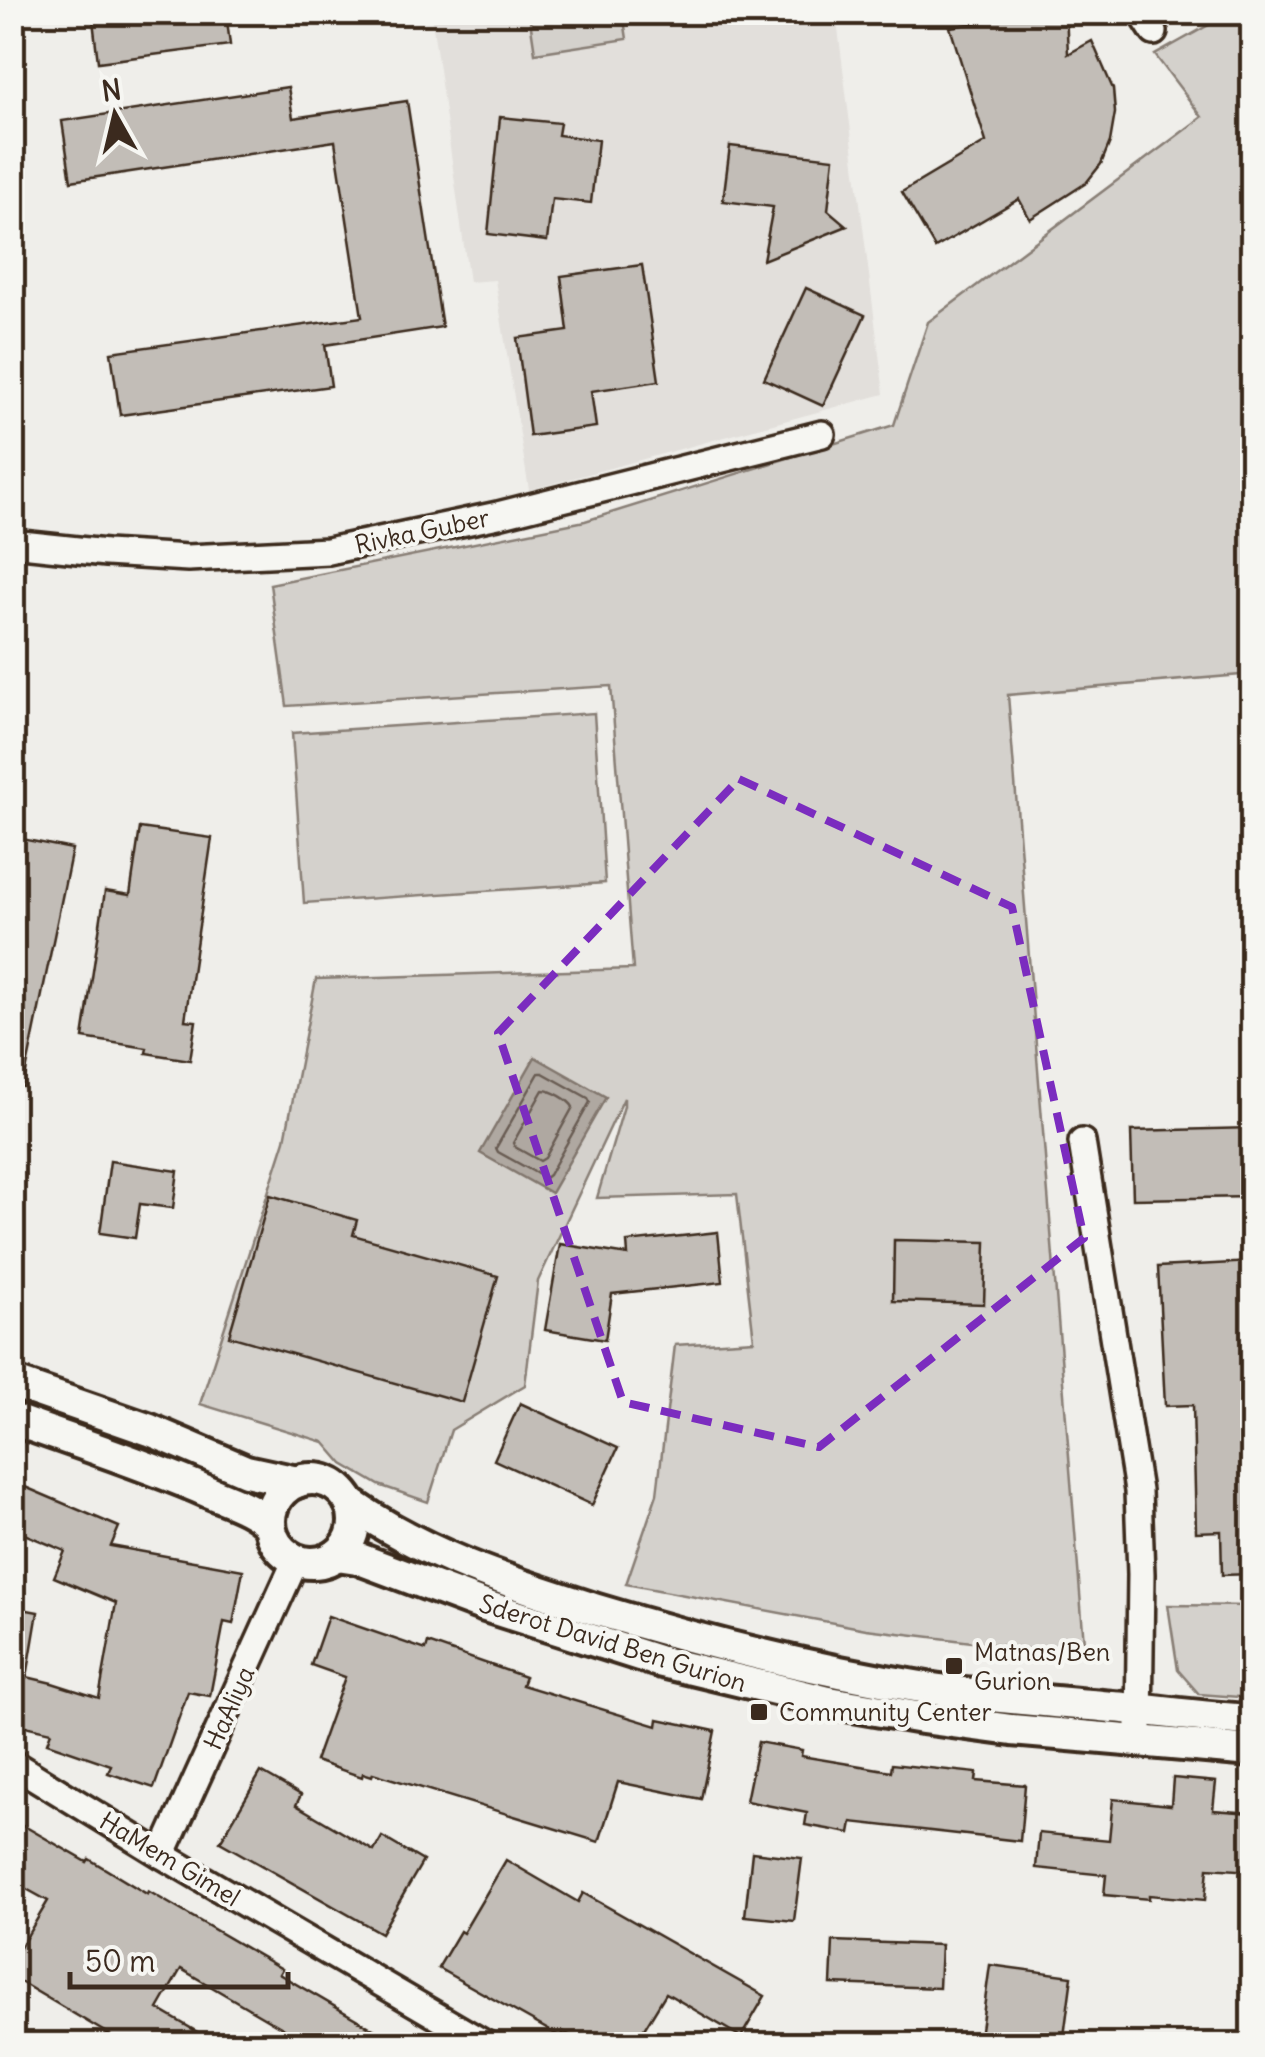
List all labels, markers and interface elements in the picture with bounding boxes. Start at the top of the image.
north arrow [65,65,165,165]
text: N [99,71,124,109]
street label: Rivka Guber [352,501,492,561]
street label: Sderot David Ben Gurion [475,1587,751,1699]
place label: Matnas/Ben Gurion [974,1636,1110,1697]
marker: Matnas/Ben Gurion [943,1655,965,1677]
street label: HaAliya [196,1661,262,1755]
place label: Community Center [779,1696,992,1728]
marker: Community Center [748,1701,770,1723]
street label: HaMem Gimel [94,1805,246,1913]
scale bar [70,1927,288,1989]
text: 50 m [85,1942,155,1980]

